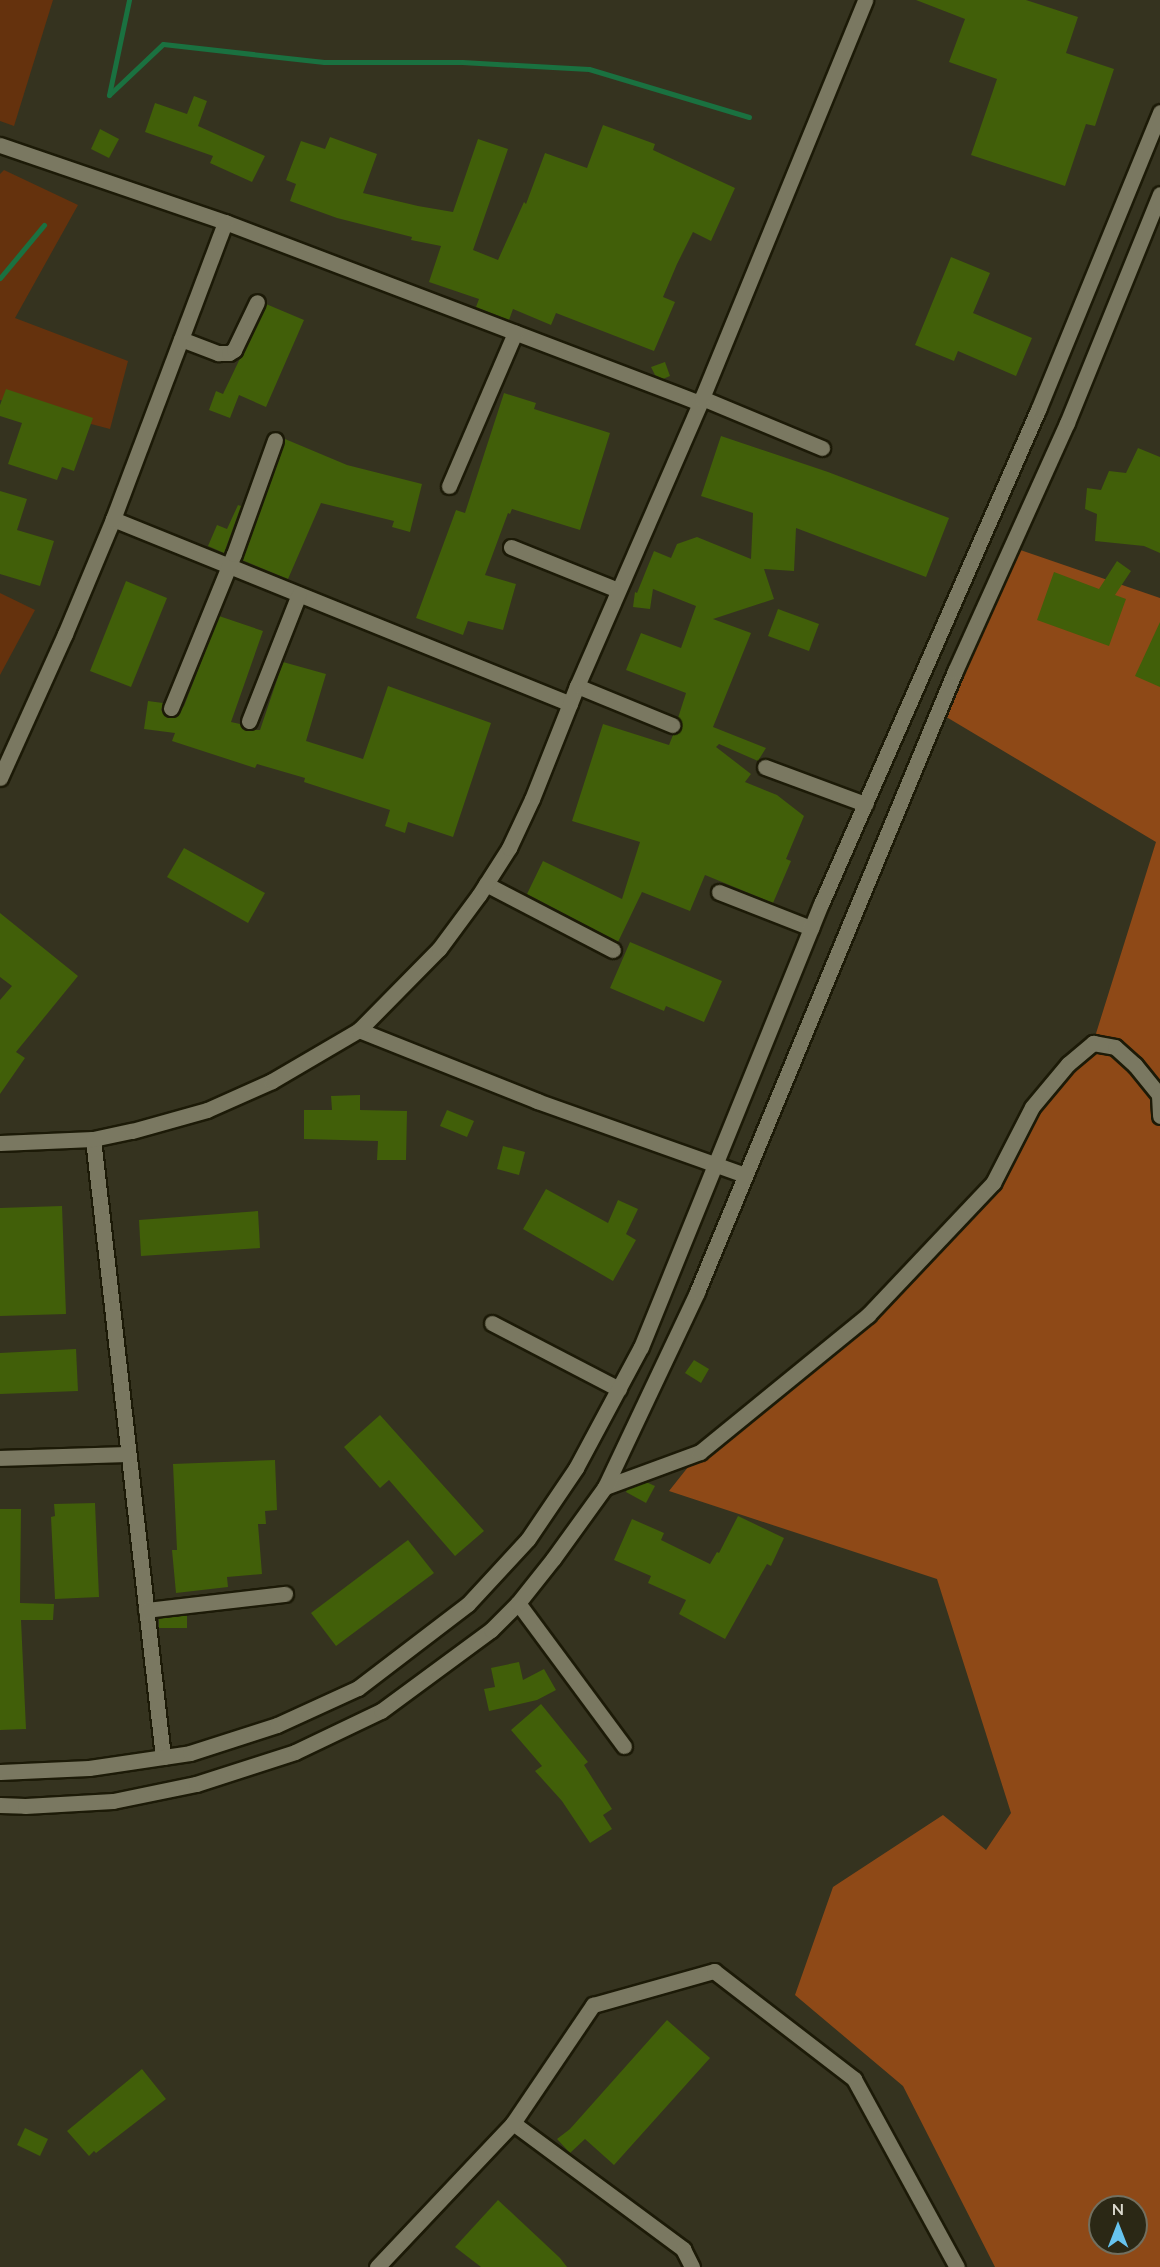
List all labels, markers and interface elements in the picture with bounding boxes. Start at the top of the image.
north arrow [1088,2195,1148,2255]
text: N [1112,2199,1124,2218]

